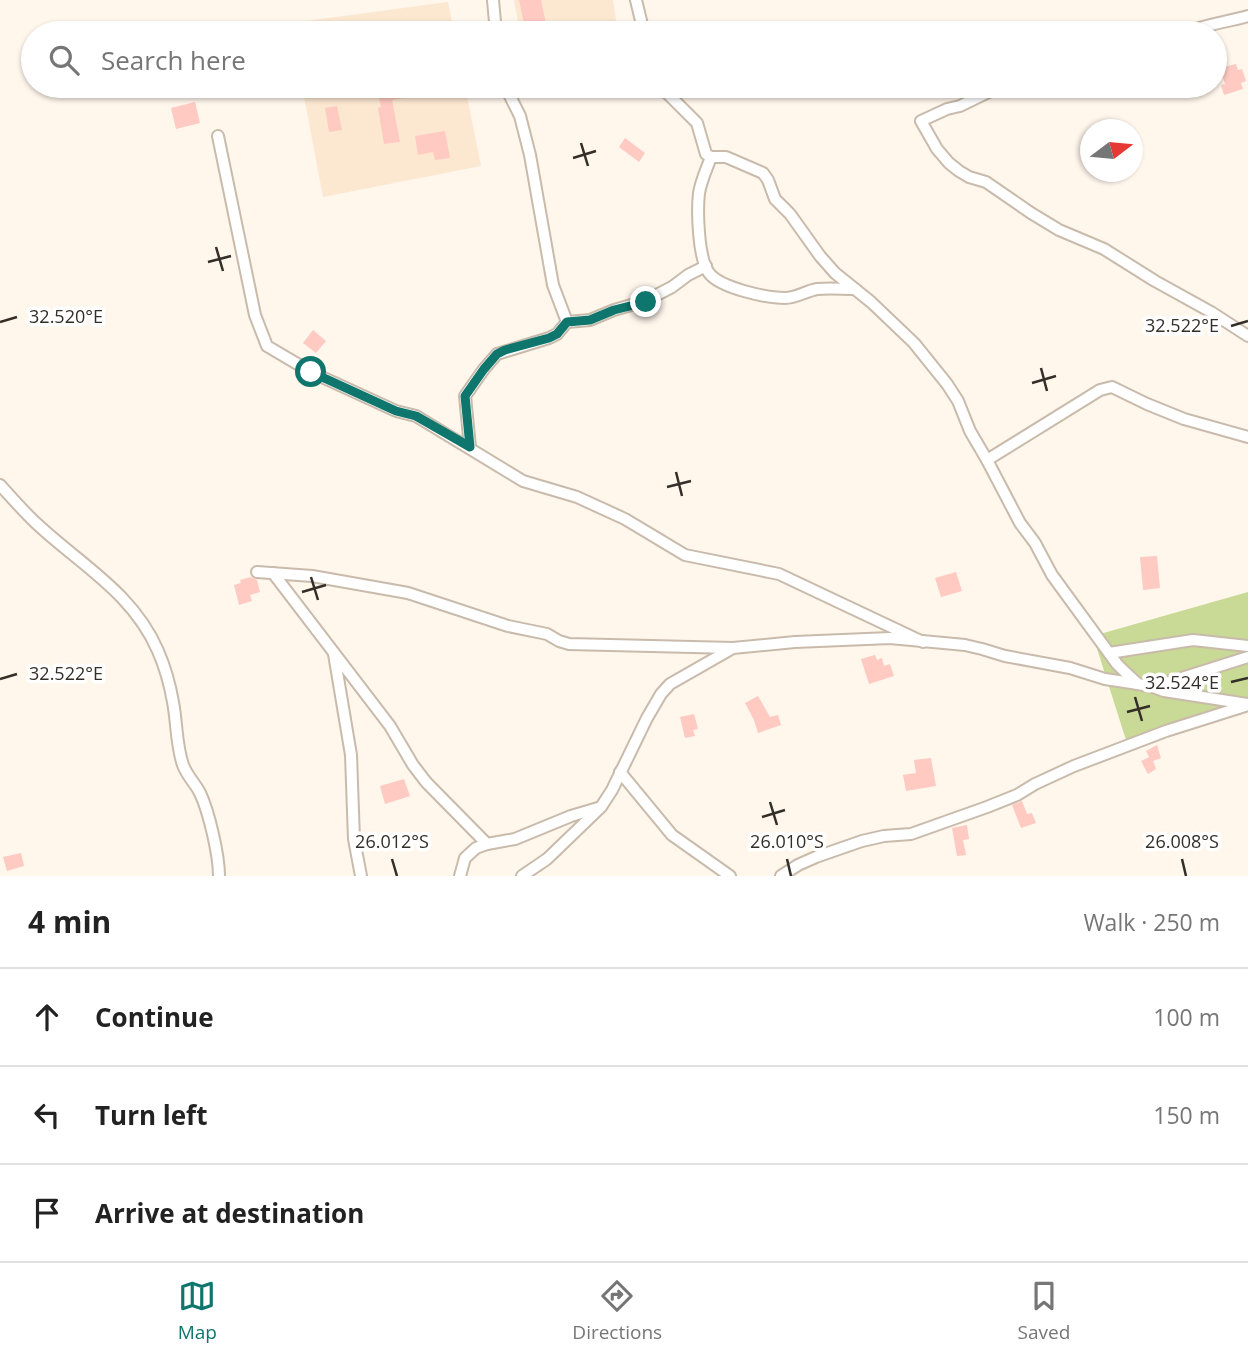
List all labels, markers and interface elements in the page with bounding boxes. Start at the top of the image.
search box [21,21,1227,98]
icon: search [45,41,83,79]
text: Search here [101,42,246,78]
north arrow [1080,119,1143,182]
route end [630,286,661,317]
text: 32.520°E [29,304,103,328]
text: 32.522°E [1145,313,1219,337]
route start [295,356,326,387]
text: 32.522°E [29,661,103,685]
text: 32.524°E [1145,670,1219,694]
text: 26.012°S [355,829,429,853]
text: 26.010°S [750,829,824,853]
text: 26.008°S [1145,829,1219,853]
text: 4 min [28,901,111,942]
text: Walk · 250 m [1083,906,1220,938]
icon: ahead [28,998,66,1036]
text: Continue [95,999,214,1035]
text: 100 m [1153,1001,1220,1033]
icon: left [28,1096,66,1134]
text: Turn left [95,1097,207,1133]
text: 150 m [1153,1099,1220,1131]
icon: arrive [28,1194,66,1232]
text: Arrive at destination [95,1195,364,1231]
tab: Map [178,1277,217,1345]
tab: Directions [572,1277,662,1345]
tab: Saved [1018,1277,1070,1345]

